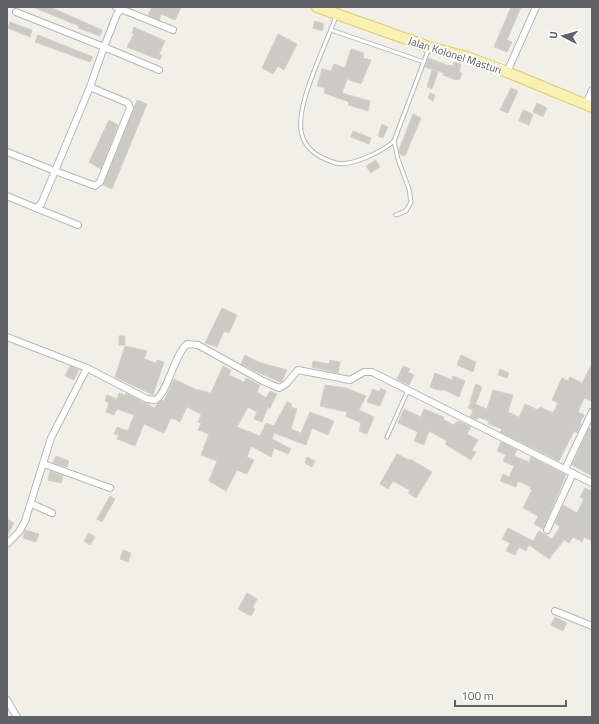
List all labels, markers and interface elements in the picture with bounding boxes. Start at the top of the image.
north arrow [543,16,583,56]
text: U [545,31,561,39]
street label: Jalan Kolonel Masturi [406,32,504,78]
scale bar [455,682,566,708]
text: 100 m [461,686,494,705]

